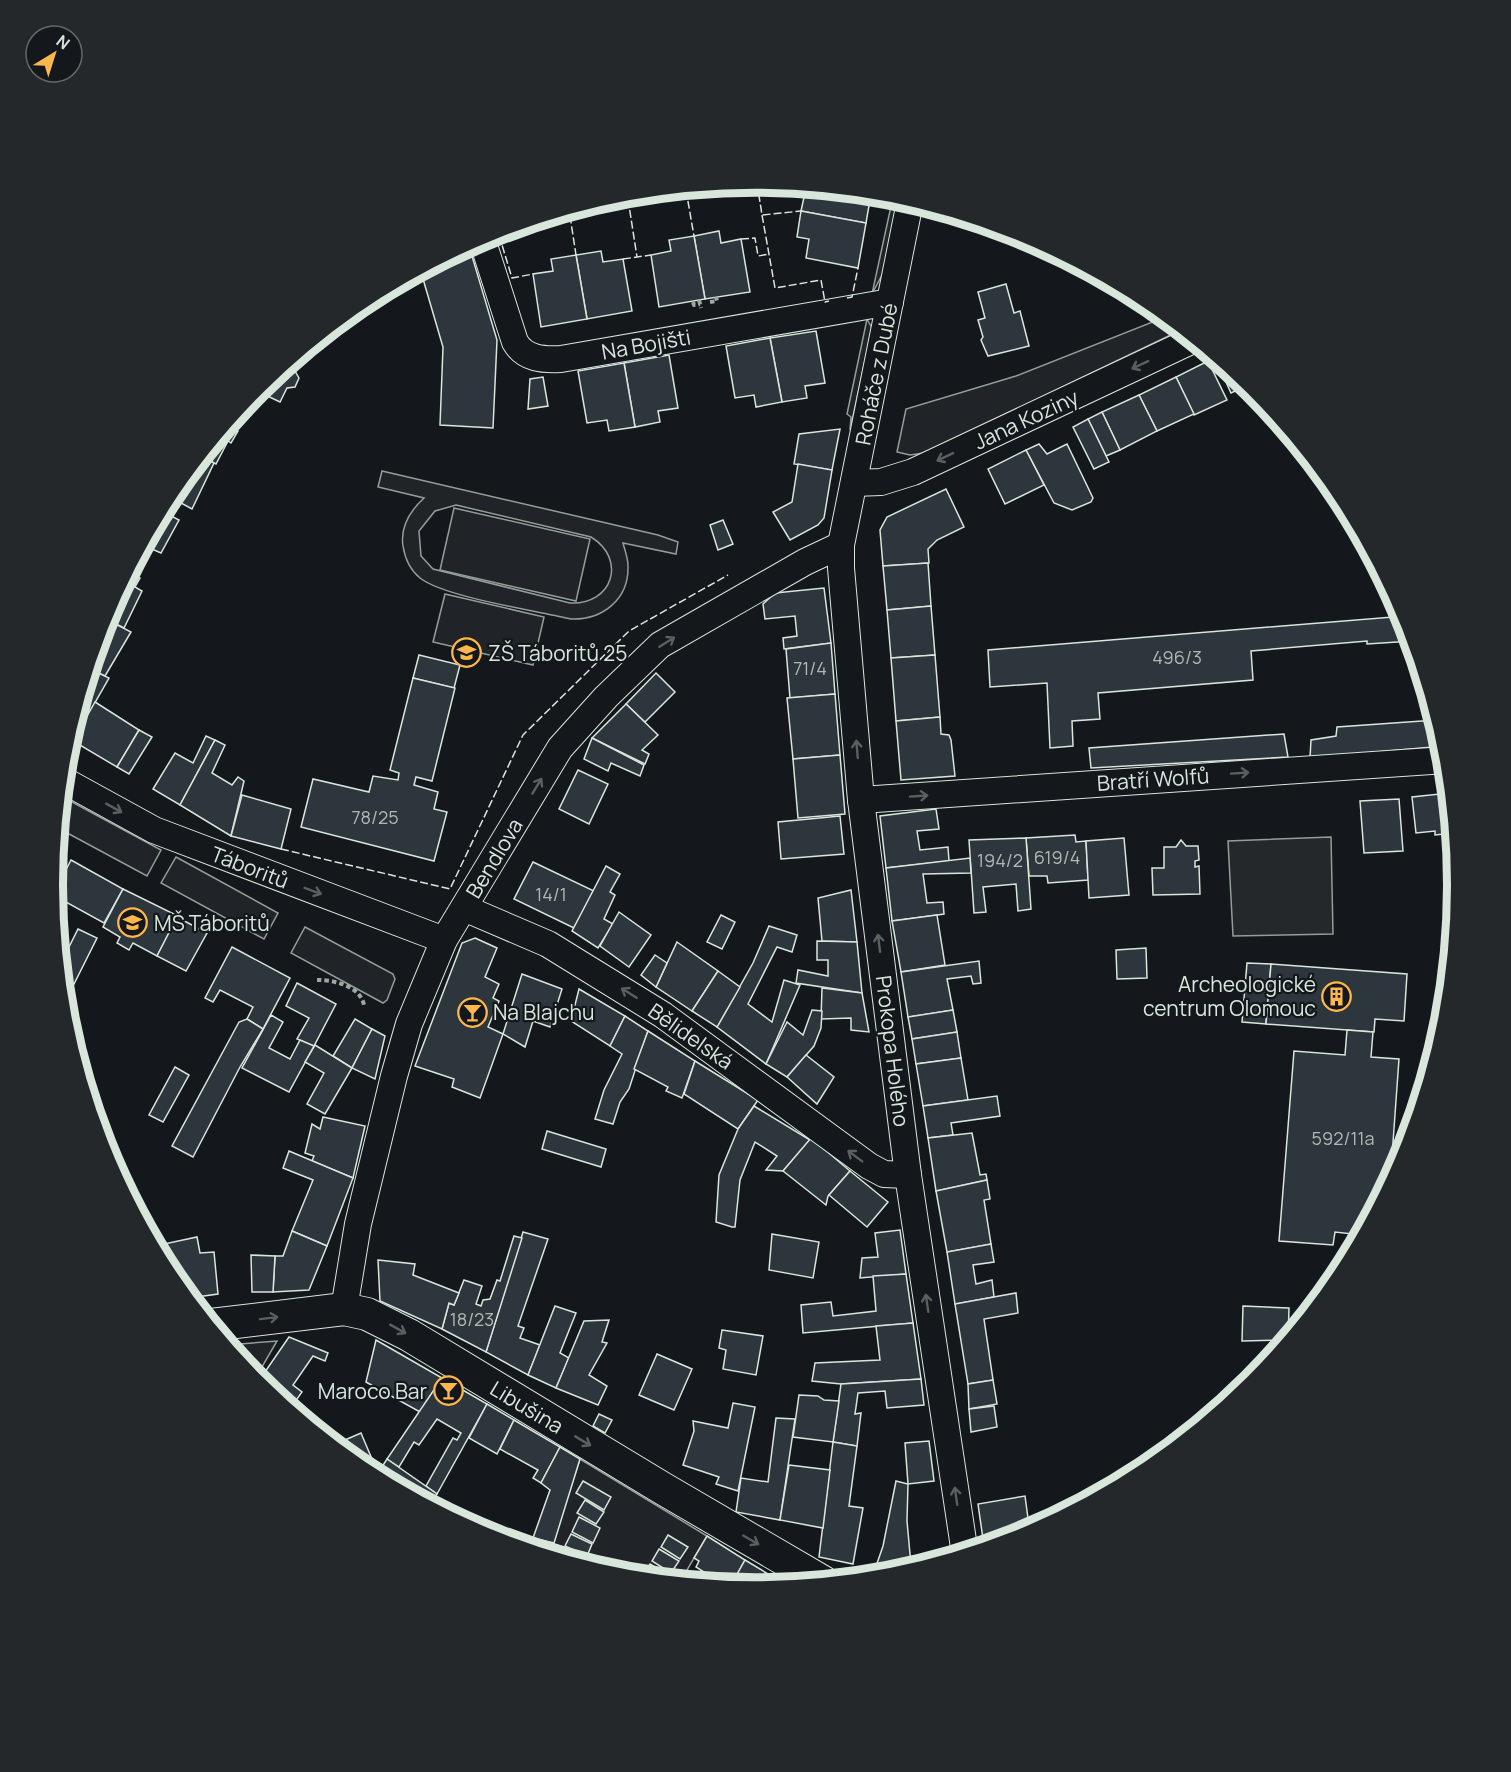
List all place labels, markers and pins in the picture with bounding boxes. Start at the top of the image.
school or university icon: ZŠ Táboritů 25 [451,637,483,669]
place label: ZŠ Táboritů 25 [488,639,627,667]
school or university icon: MŠ Táboritů [117,907,149,939]
place label: MŠ Táboritů [154,909,270,937]
place label: Archeologické centrum Olomouc [1143,970,1316,1022]
building icon: Archeologické centrum Olomouc [1321,980,1353,1012]
bar icon: Na Blajchu [456,996,488,1028]
place label: Na Blajchu [493,998,595,1026]
bar icon: Maroco Bar [432,1375,464,1407]
place label: Maroco Bar [318,1377,427,1405]

